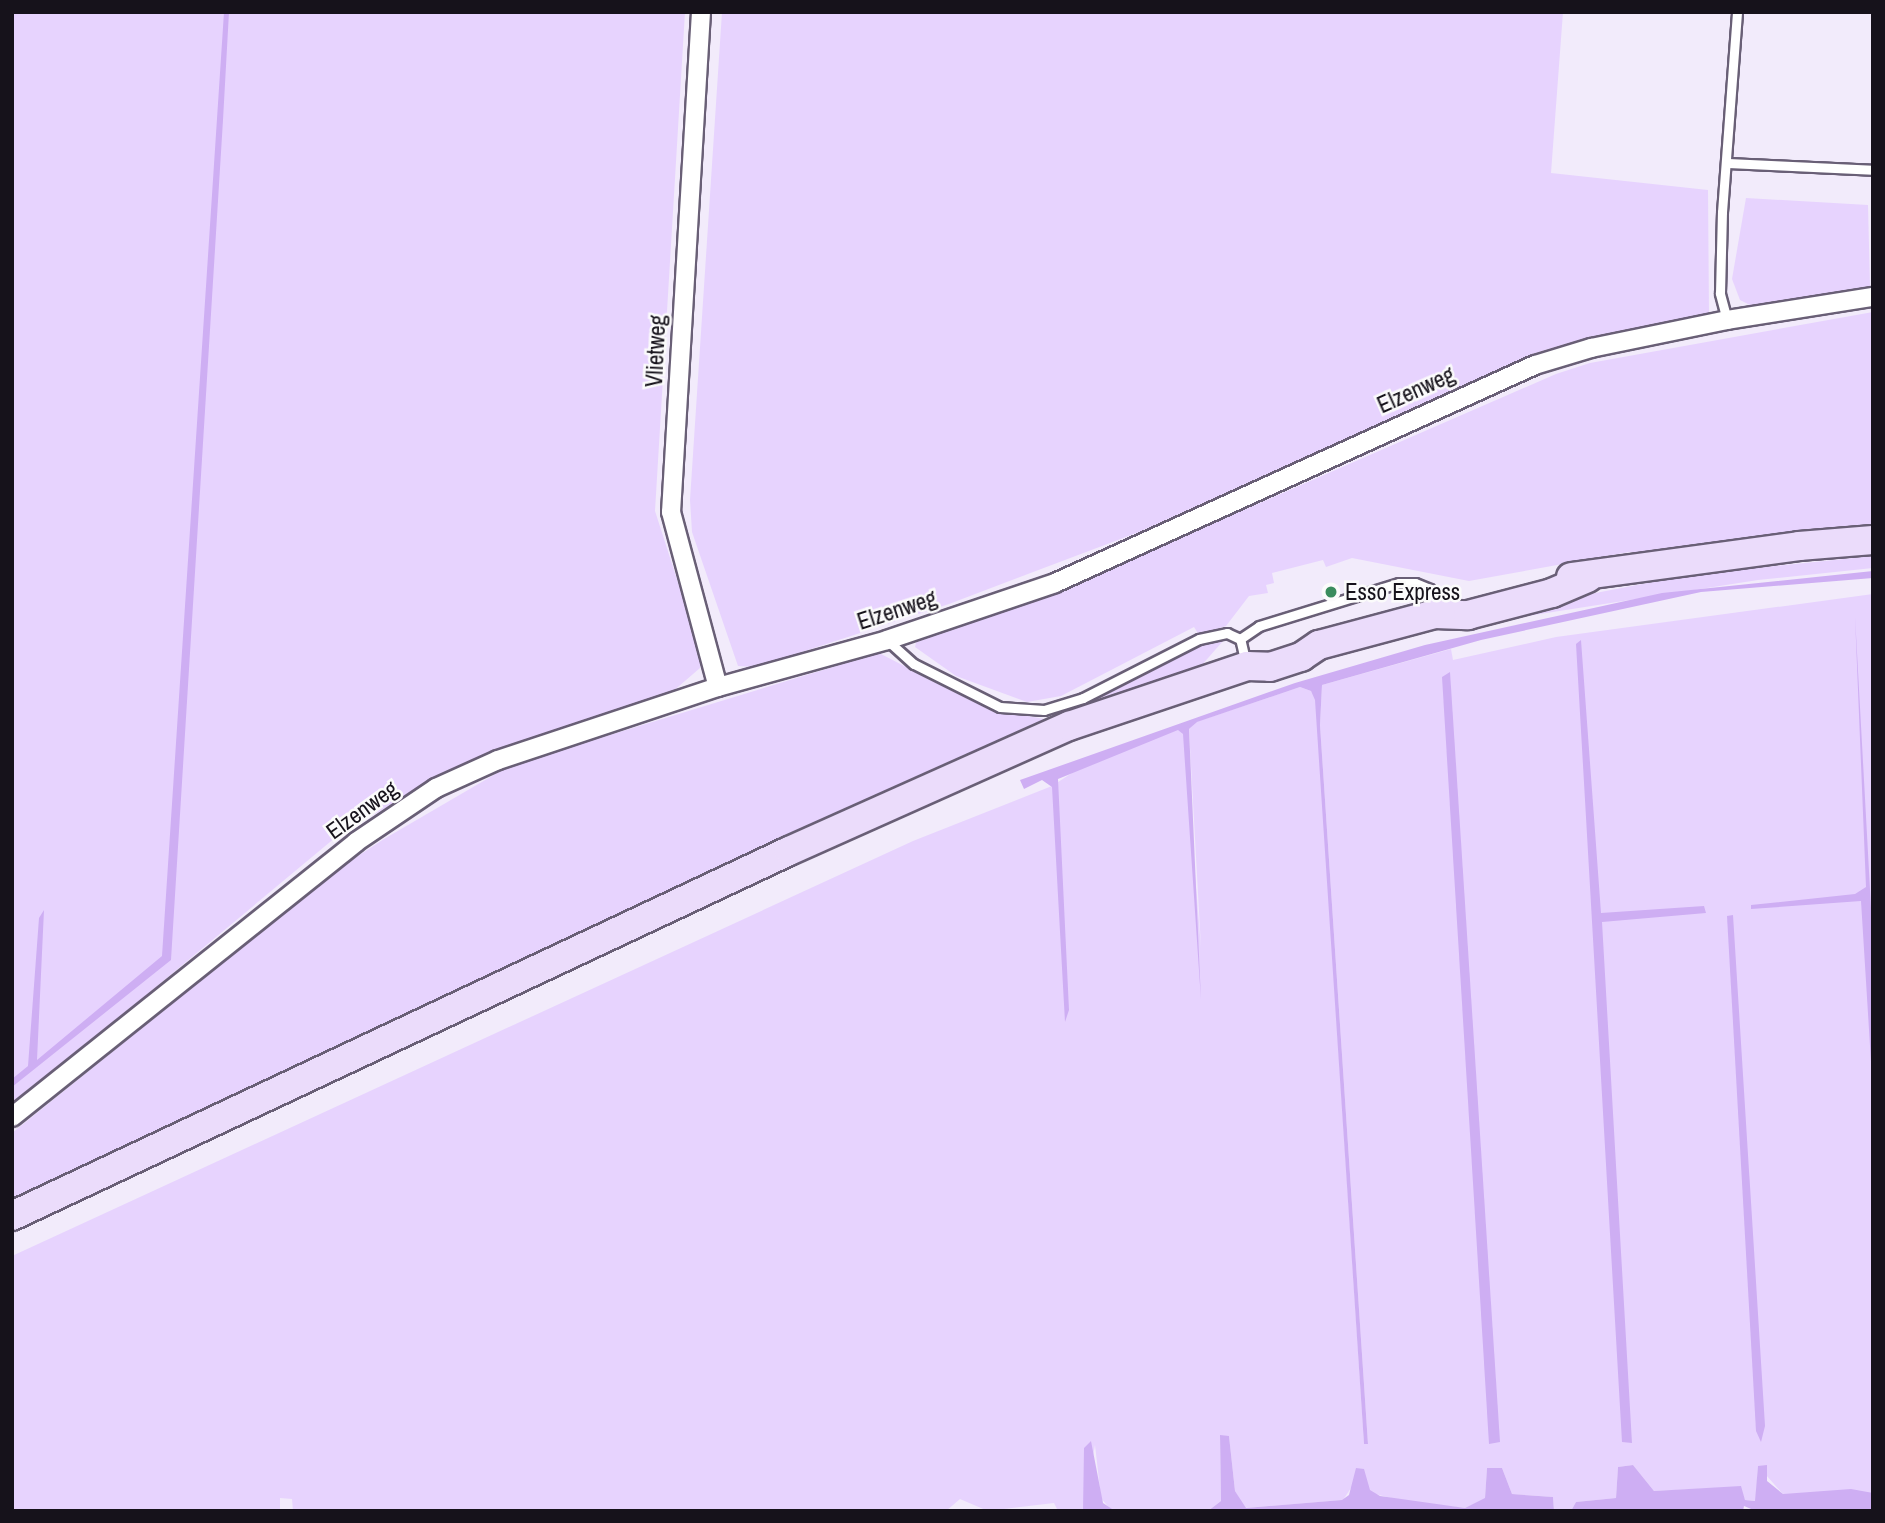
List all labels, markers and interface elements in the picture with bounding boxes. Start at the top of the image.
street label: Vlietweg [640,314,672,388]
street label: Elzenweg [1373,361,1459,419]
place label: Esso Express [1345,578,1460,606]
street label: Elzenweg [854,584,940,636]
marker: Esso Express [1323,584,1339,600]
street label: Elzenweg [321,775,403,845]

